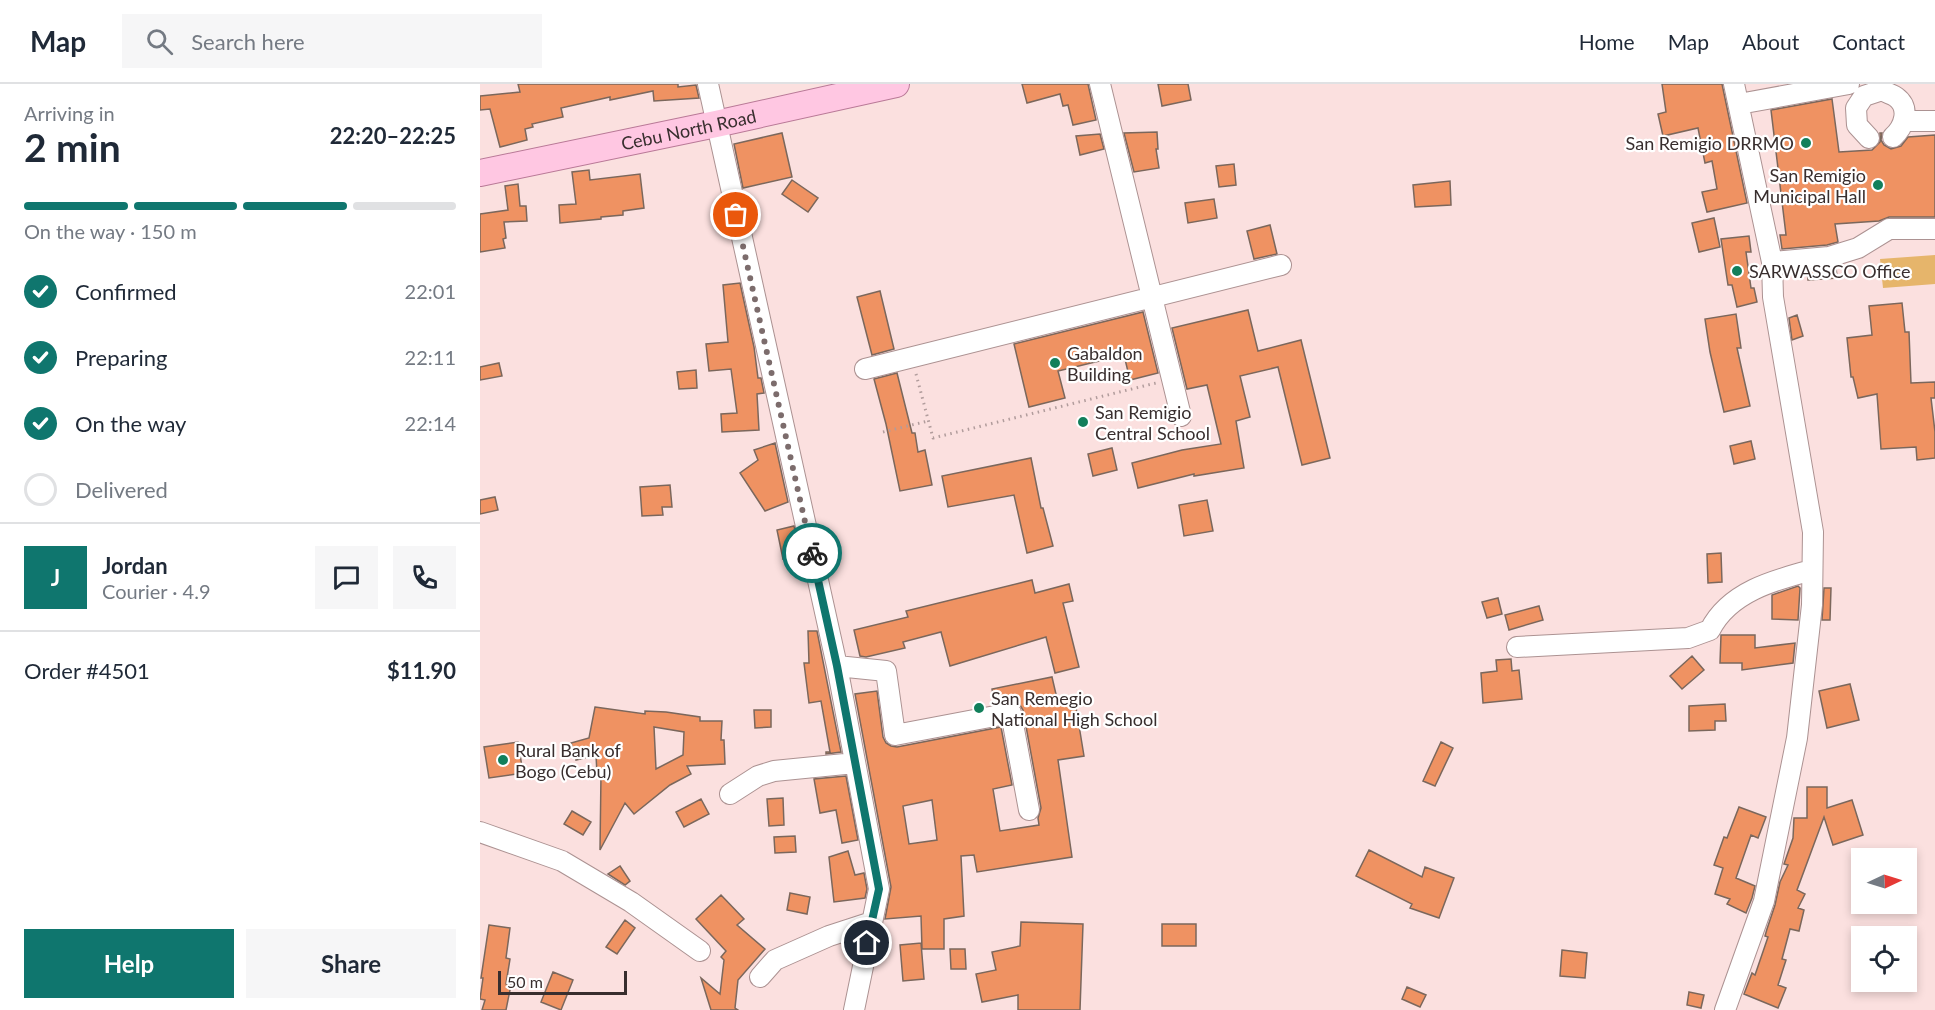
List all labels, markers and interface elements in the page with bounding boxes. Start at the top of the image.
search box [122,14,542,68]
text: Map [30,24,86,58]
icon: search [143,25,176,58]
text: Search here [191,28,305,55]
text: Home [1579,29,1635,54]
text: Map [1668,29,1709,54]
text: About [1742,29,1799,54]
text: Contact [1832,29,1905,54]
text: Arriving in [24,101,115,125]
street label: Cebu North Road [619,104,758,154]
text: 22:20–22:25 [330,122,456,149]
text: 2 min [24,124,121,170]
place label: San Remigio DRRMO [1626,132,1794,154]
marker: San Remigio DRRMO [1799,136,1813,150]
place label: San Remigio Municipal Hall [1753,164,1866,207]
marker: San Remigio Municipal Hall [1871,178,1885,192]
pin [710,189,761,240]
icon: bag [719,198,752,231]
text: On the way · 150 m [24,219,197,243]
place label: SARWASSCO Office [1749,260,1910,282]
marker: SARWASSCO Office [1730,264,1744,278]
icon: check [24,275,57,308]
text: Confirmed [75,278,177,305]
text: 22:01 [405,279,456,303]
icon: check [24,341,57,374]
place label: Gabaldon Building [1067,342,1143,385]
text: Preparing [75,344,167,371]
text: 22:11 [405,345,456,369]
marker: Gabaldon Building [1048,356,1062,370]
place label: San Remigio Central School [1095,401,1210,444]
icon: check [24,407,57,440]
text: On the way [75,410,186,437]
text: 22:14 [405,411,456,435]
marker: San Remigio Central School [1076,415,1090,429]
text: Delivered [75,476,168,503]
courier [782,523,842,583]
icon: bike [796,537,829,570]
button: chat [315,546,378,609]
button: phone [393,546,456,609]
text: Jordan [102,552,168,579]
text: J [51,564,60,591]
text: Courier · 4.9 [102,579,211,603]
text: Order #4501 [24,657,150,684]
text: $11.90 [387,657,456,684]
place label: San Remegio National High School [991,687,1157,730]
marker: San Remegio National High School [972,701,986,715]
place label: Rural Bank of Bogo (Cebu) [515,739,621,782]
marker: Rural Bank of Bogo (Cebu) [496,753,510,767]
north arrow [1851,848,1917,914]
map controls [1851,848,1917,992]
pin [841,917,892,968]
icon: home [850,926,883,959]
button: locate [1851,926,1917,992]
button: Help [24,929,234,998]
button: Share [246,929,456,998]
scale bar [498,968,627,996]
text: 50 m [507,972,543,991]

